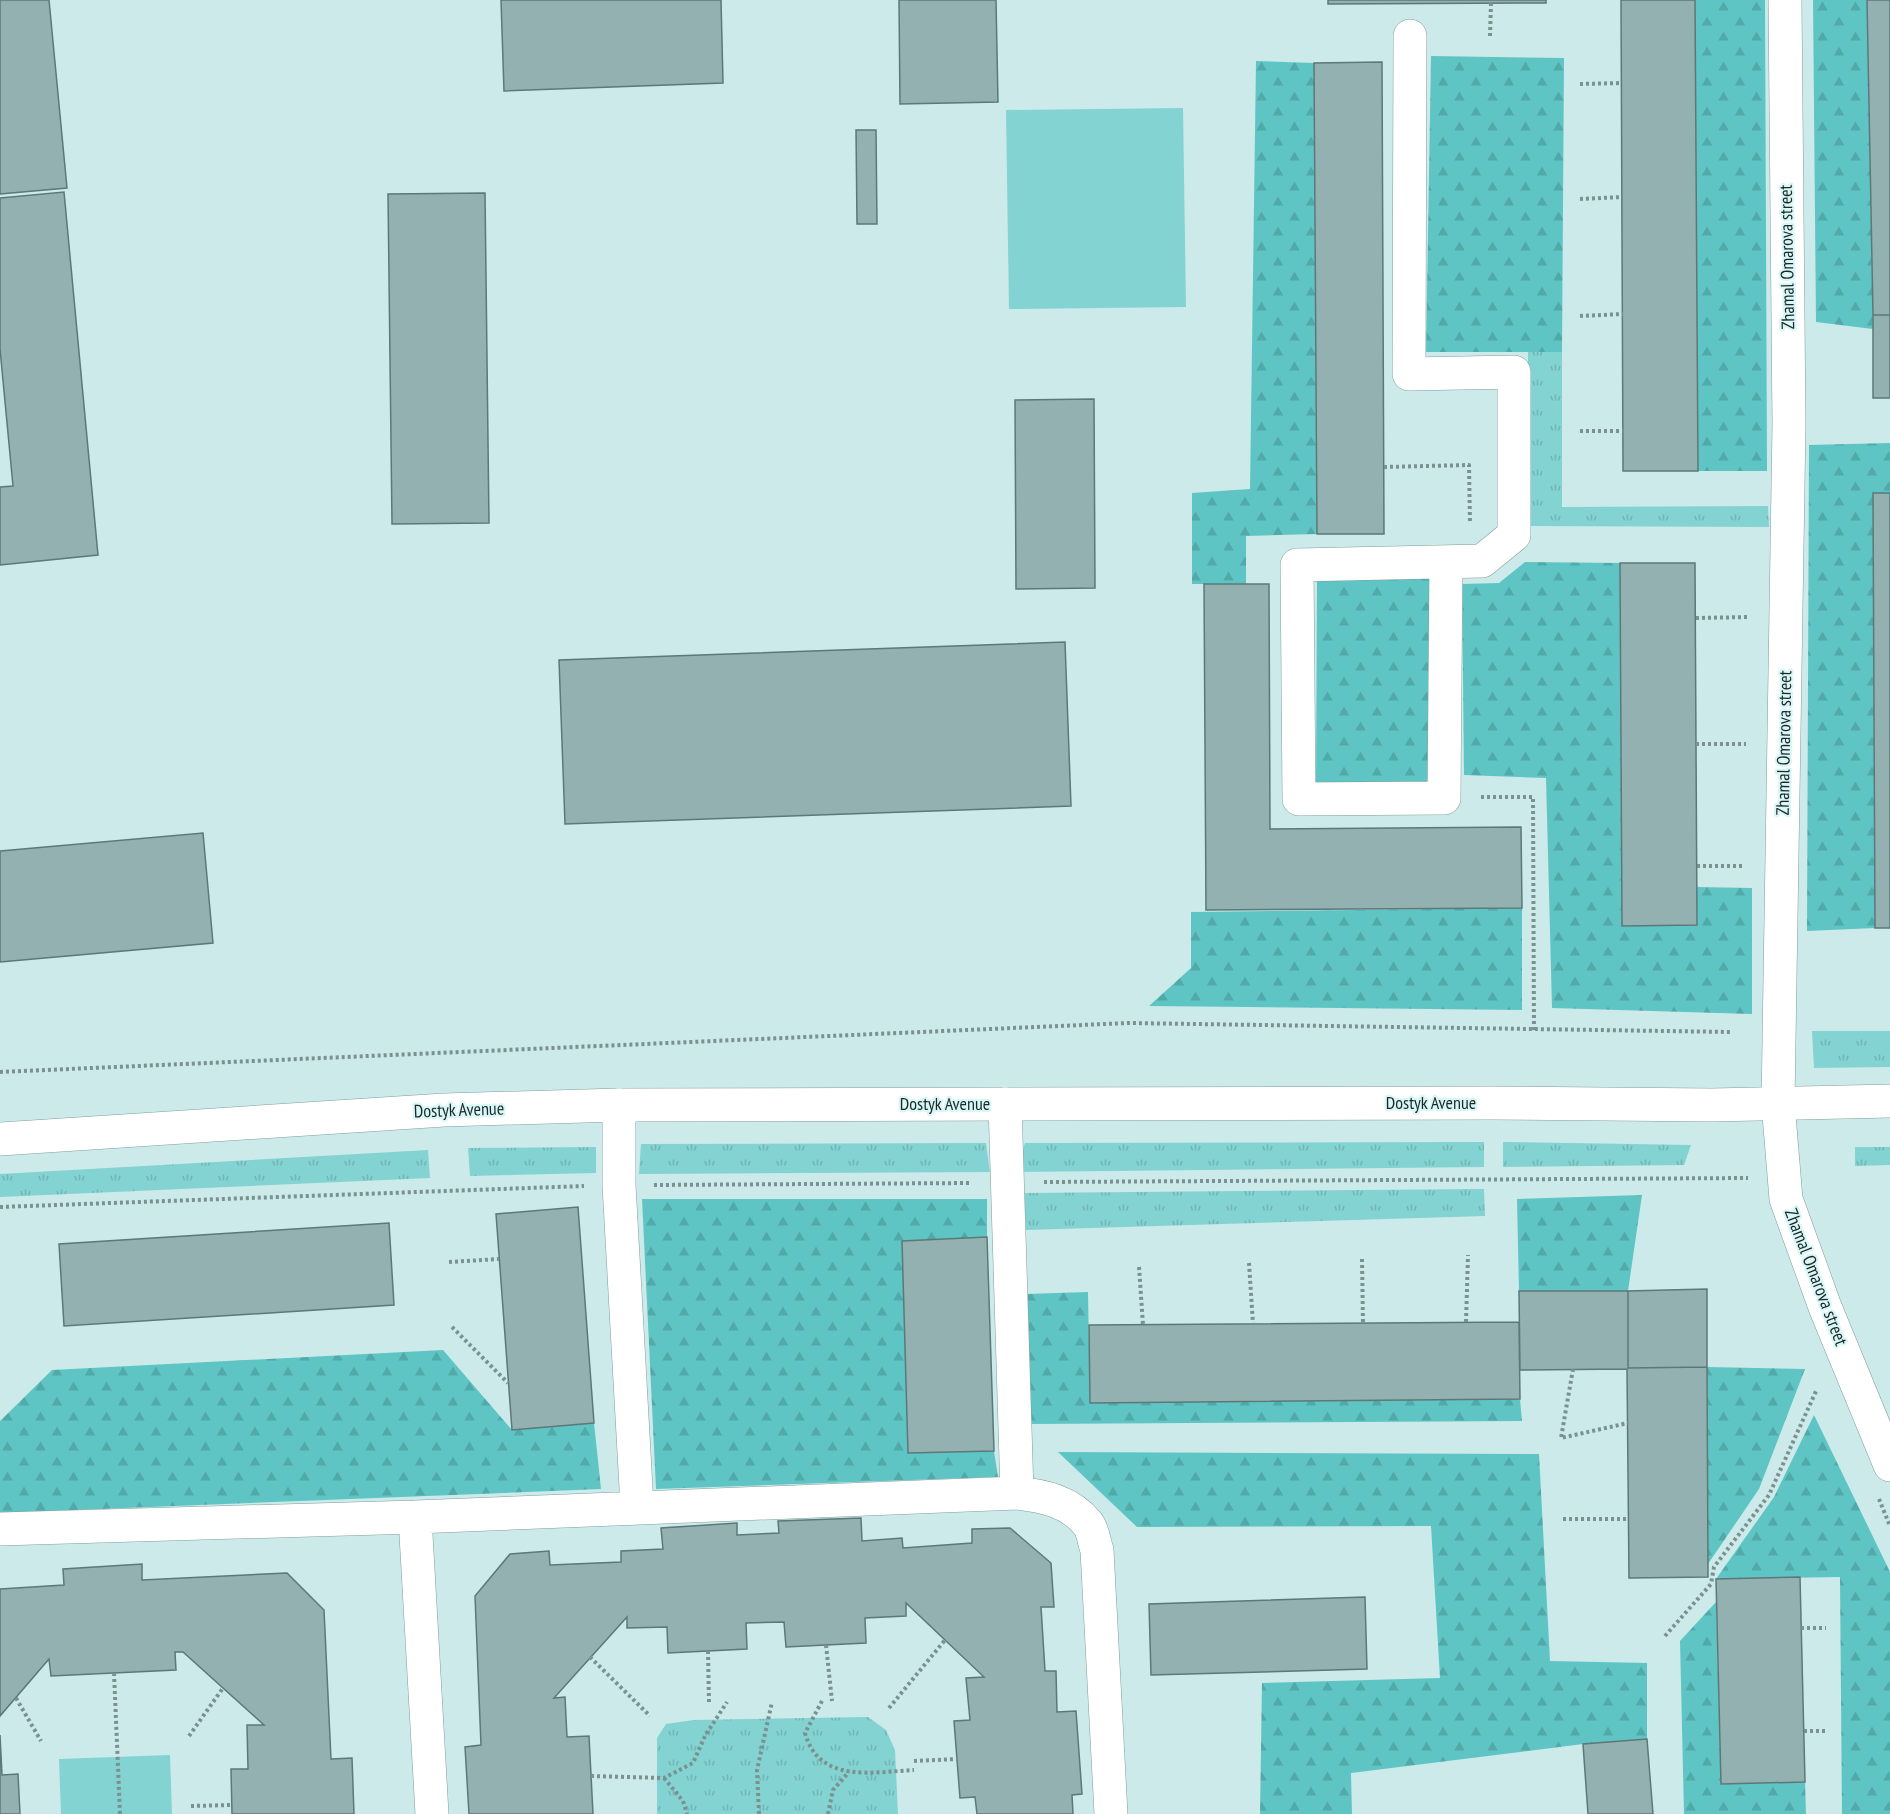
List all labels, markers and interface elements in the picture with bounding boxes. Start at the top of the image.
street label: Zhamal Omarova street [1774,184,1799,330]
street label: Zhamal Omarova street [1771,670,1796,816]
street label: Dostyk Avenue [1386,1091,1476,1114]
street label: Dostyk Avenue [900,1092,990,1115]
street label: Dostyk Avenue [413,1096,505,1123]
street label: Zhamal Omarova street [1780,1205,1853,1349]

